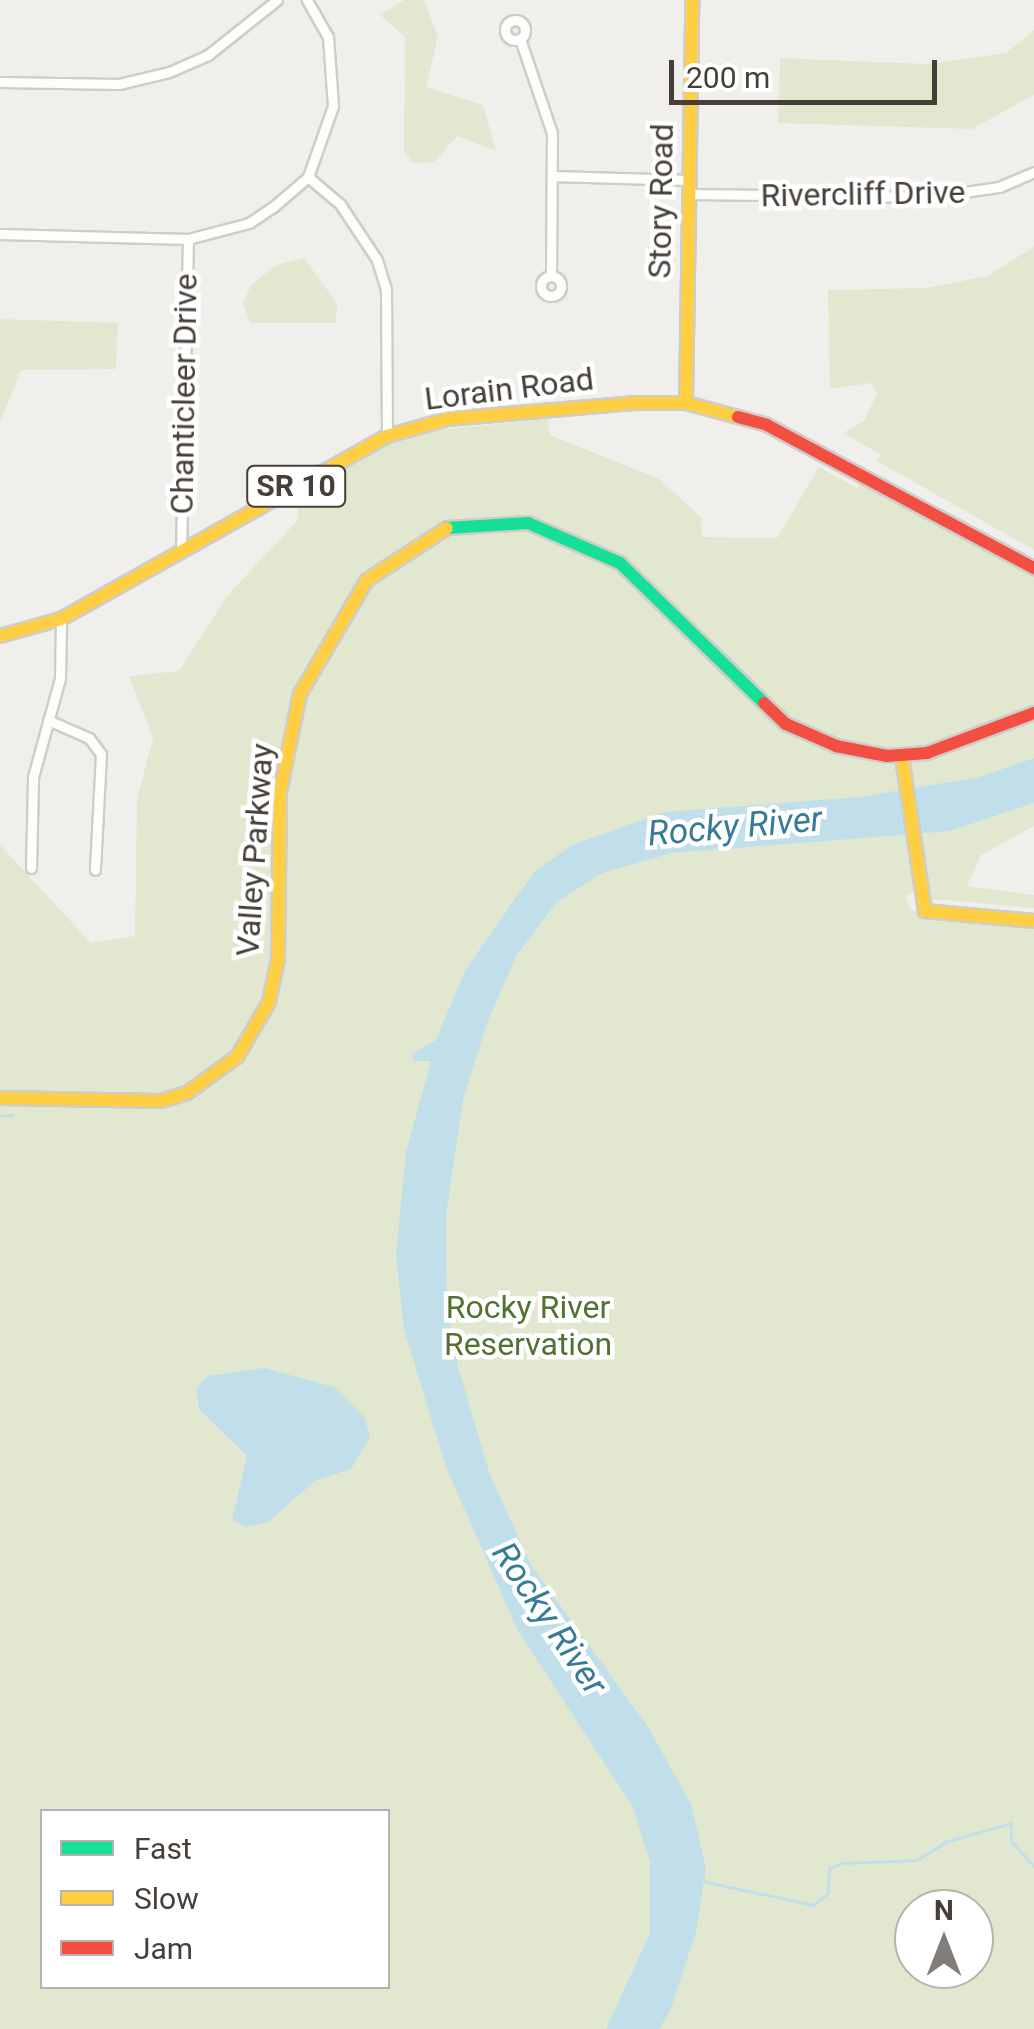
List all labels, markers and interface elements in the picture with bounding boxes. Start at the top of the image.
scale bar [674,40,942,102]
text: 200 m [686,60,770,95]
street label: Story Road [640,123,682,279]
street label: Rivercliff Drive [760,173,966,215]
street label: Chanticleer Drive [163,273,205,515]
street label: Lorain Road [422,360,596,418]
road number: SR 10 [246,461,346,511]
street label: Valley Parkway [228,742,282,958]
water label: Rocky River [646,798,824,856]
park label: Rocky River Reservation [444,1289,612,1364]
water label: Rocky River [483,1535,615,1703]
legend [40,1809,390,1989]
text: Fast [134,1831,192,1866]
text: Slow [134,1881,199,1916]
north arrow [894,1889,994,1989]
text: N [934,1894,954,1927]
text: Jam [134,1931,193,1966]

